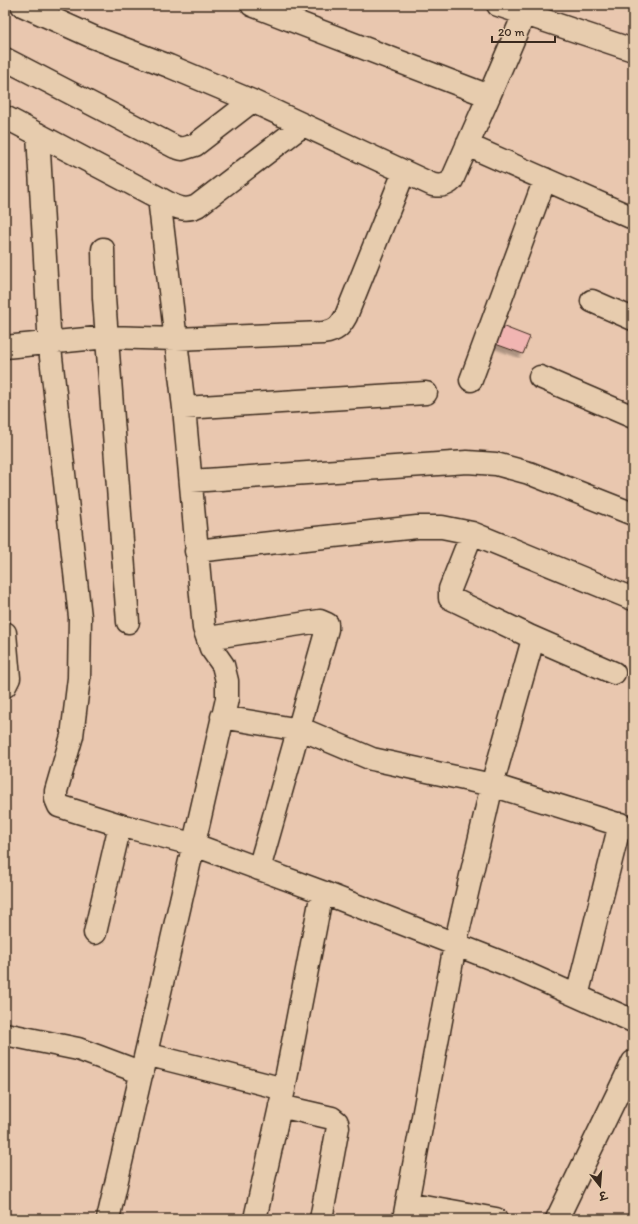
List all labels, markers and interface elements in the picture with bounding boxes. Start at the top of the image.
scale bar [492,18,555,44]
text: 20 m [498,25,525,39]
north arrow [580,1166,620,1206]
text: उ [596,1188,609,1203]

